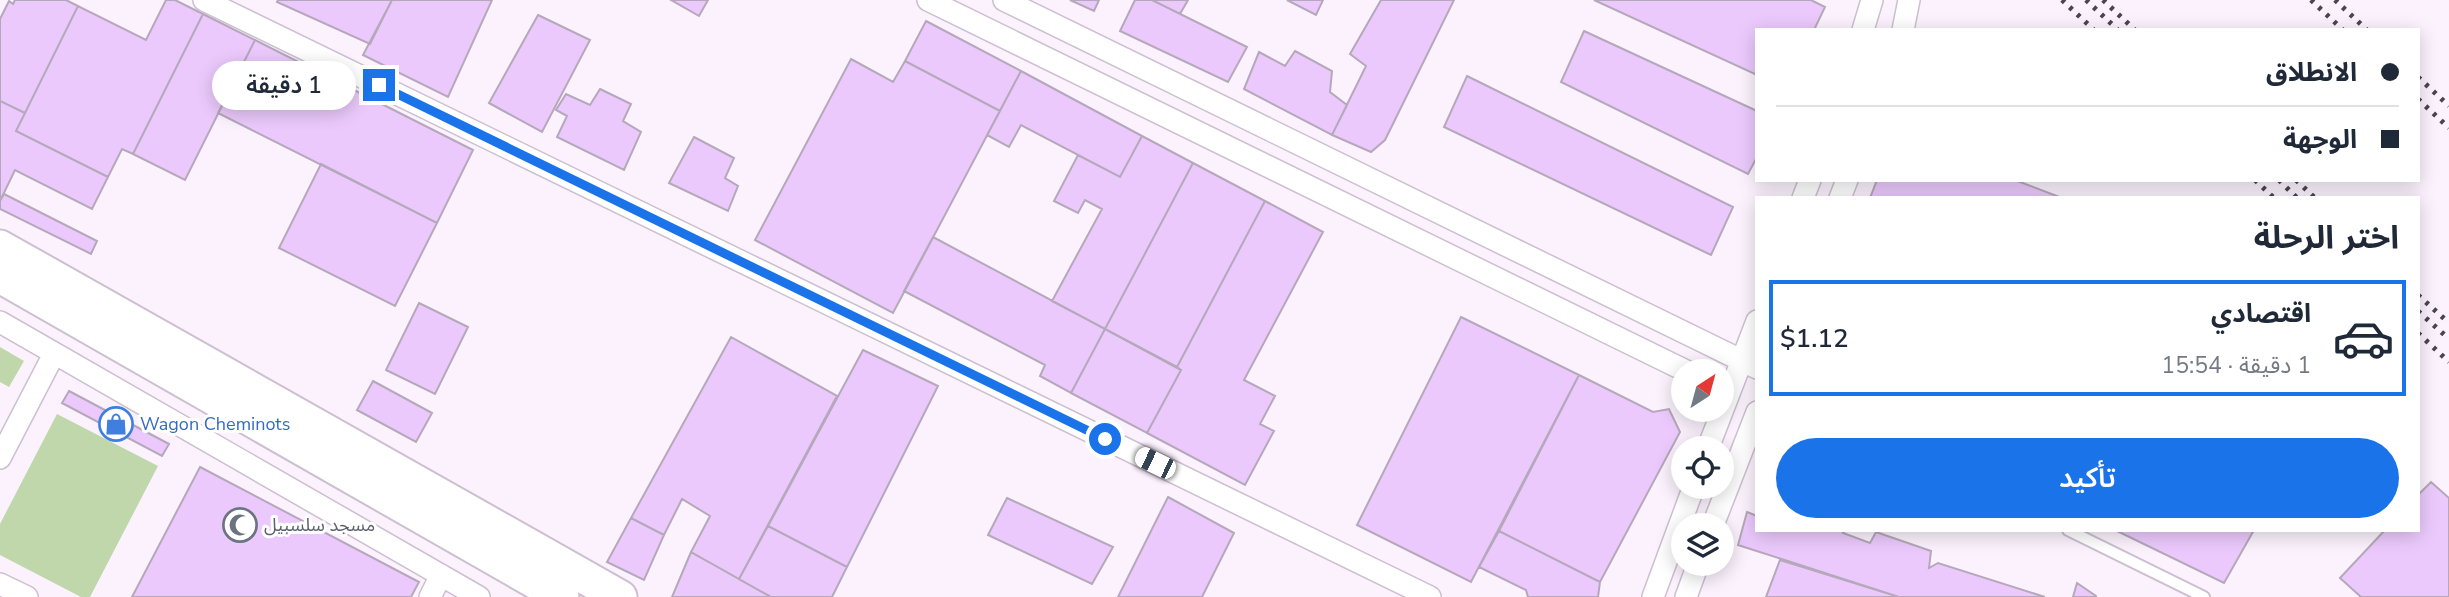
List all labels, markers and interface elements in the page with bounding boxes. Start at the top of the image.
text: الانطلاق [2266,55,2357,90]
callout: 1 دقيقة [211,60,354,110]
route end [363,69,395,101]
text: 1 دقيقة [246,70,322,101]
text: الوجهة [2283,122,2357,157]
text: اختر الرحلة [2254,216,2399,259]
text: اقتصادي [2211,296,2311,331]
icon: car [2332,307,2395,370]
text: $1.12 [1780,321,1849,356]
text: 1 دقيقة · 15:54 [2161,350,2311,381]
north arrow [1671,359,1734,422]
map controls [1671,359,1734,576]
shop icon: Wagon Cheminots [97,405,135,443]
place label: Wagon Cheminots [140,412,290,436]
route start [1089,423,1121,455]
button: locate [1671,436,1734,499]
button: تأكيد [1776,438,2399,518]
car [1132,444,1179,482]
mosque icon: مسجد سلسبيل [221,506,259,544]
place label: مسجد سلسبيل [264,513,375,537]
button: layers [1671,513,1734,576]

